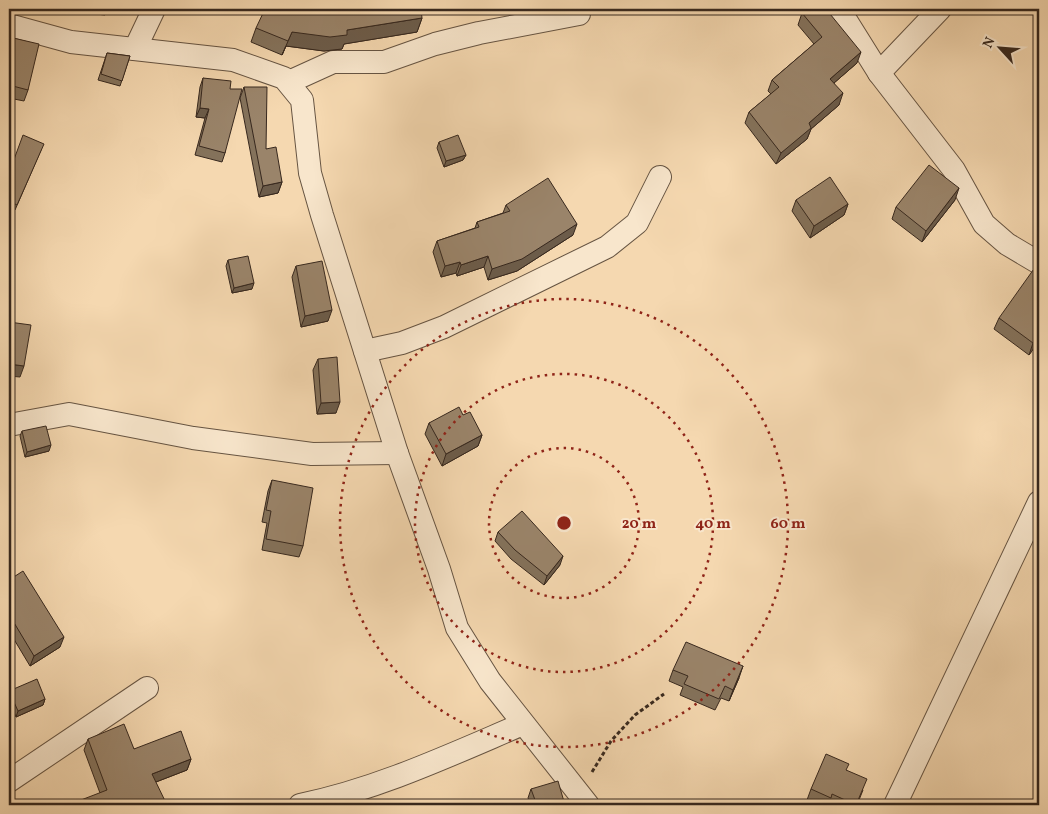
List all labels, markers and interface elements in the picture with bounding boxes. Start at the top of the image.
north arrow [976,22,1026,72]
text: N [979,34,1000,52]
centre of rings [555,514,573,532]
text: 20 m [622,514,657,535]
text: 40 m [695,514,731,535]
text: 60 m [771,514,806,535]

